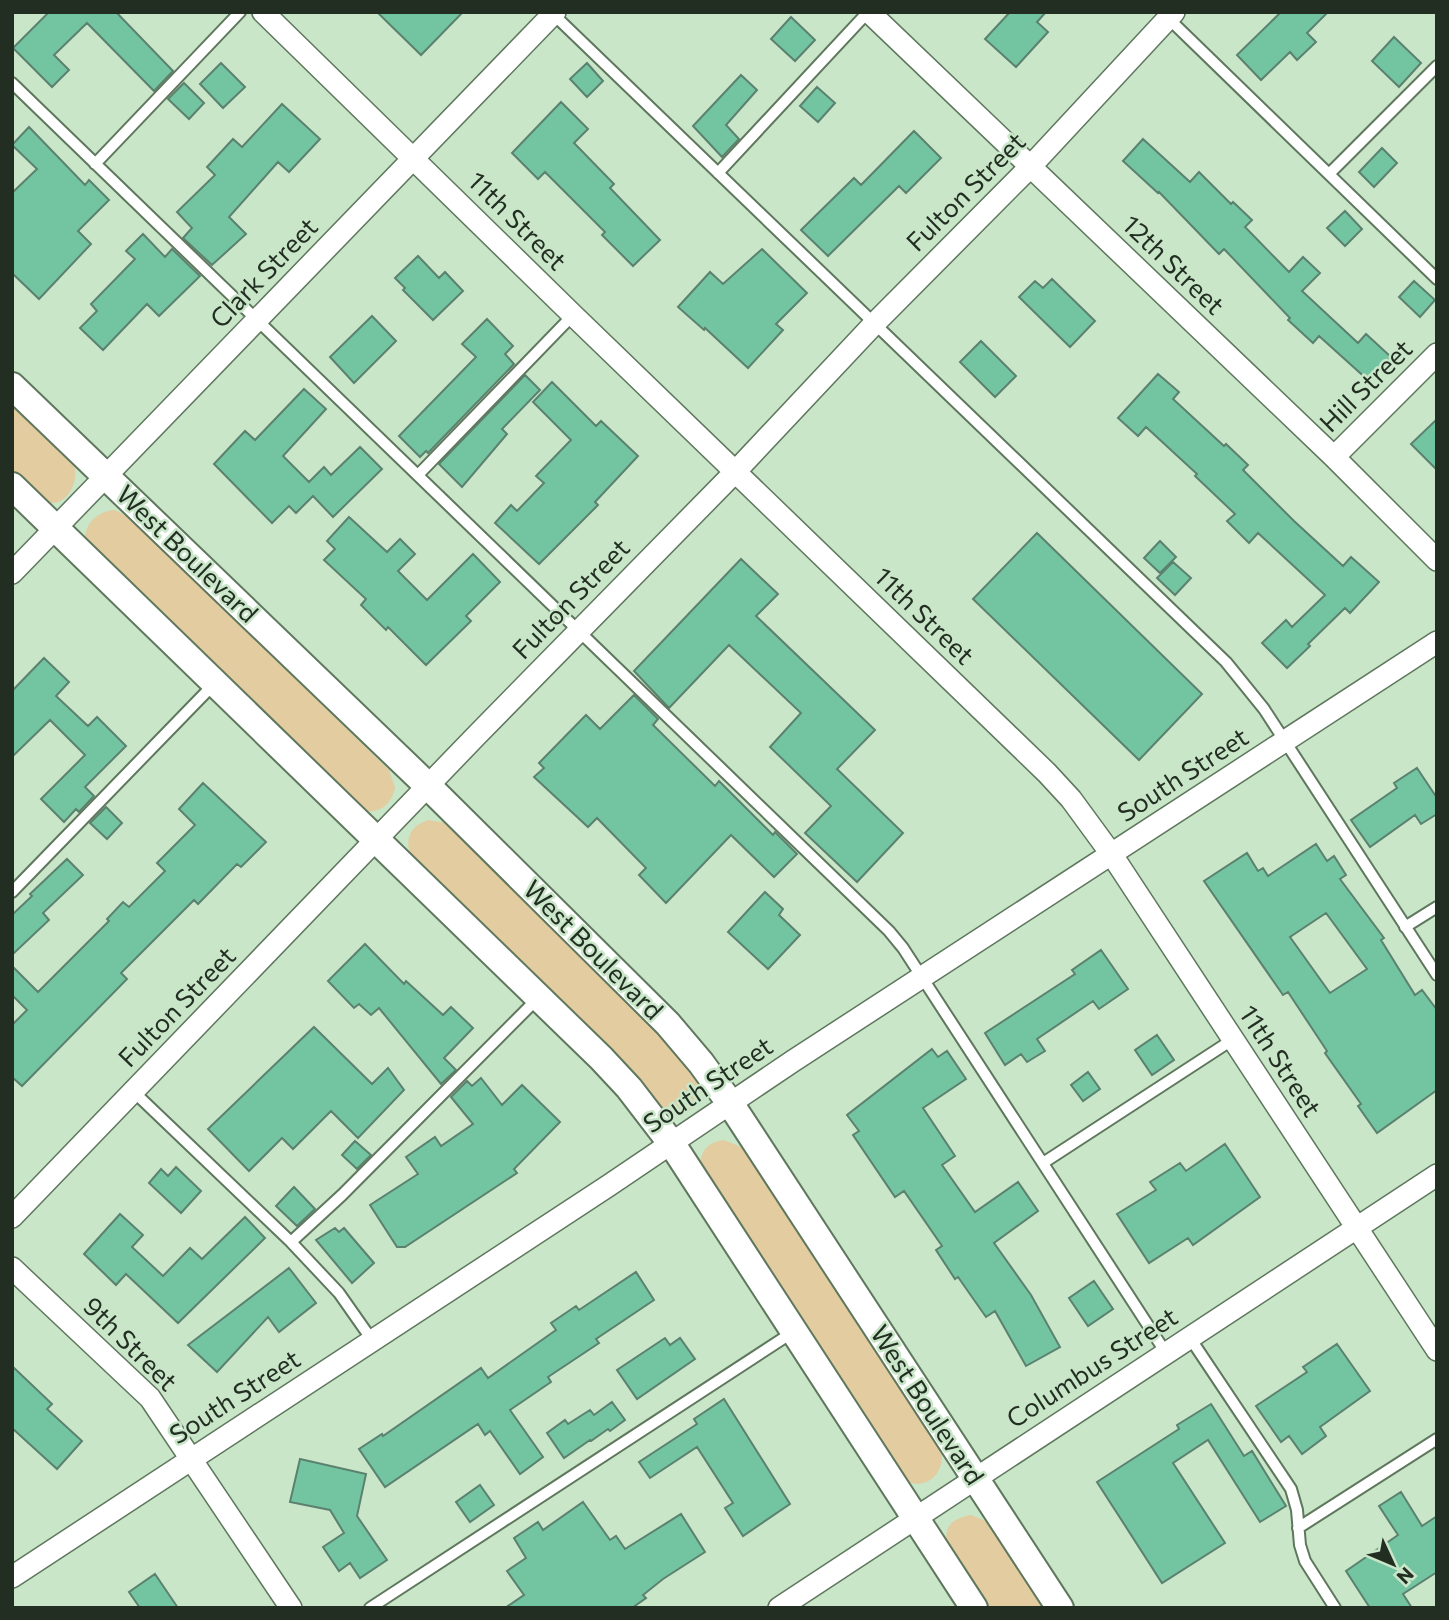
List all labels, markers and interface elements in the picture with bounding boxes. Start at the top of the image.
street label: Fulton Street [899,125,1031,257]
street label: 11th Street [462,164,574,276]
street label: 12th Street [1117,208,1231,320]
street label: Clark Street [203,210,323,333]
street label: Hill Street [1312,332,1418,438]
street label: West Boulevard [111,478,265,628]
street label: Fulton Street [505,531,635,664]
street label: 11th Street [869,560,981,670]
street label: South Street [1111,720,1253,827]
street label: West Boulevard [518,873,670,1025]
street label: Fulton Street [111,939,241,1072]
street label: 11th Street [1234,999,1329,1122]
street label: South Street [637,1029,778,1138]
street label: 9th Street [78,1290,184,1396]
street label: Columbus Street [1000,1300,1182,1433]
street label: West Boulevard [865,1318,991,1490]
street label: South Street [163,1342,305,1449]
north arrow [1358,1529,1428,1599]
text: N [1392,1563,1419,1589]

